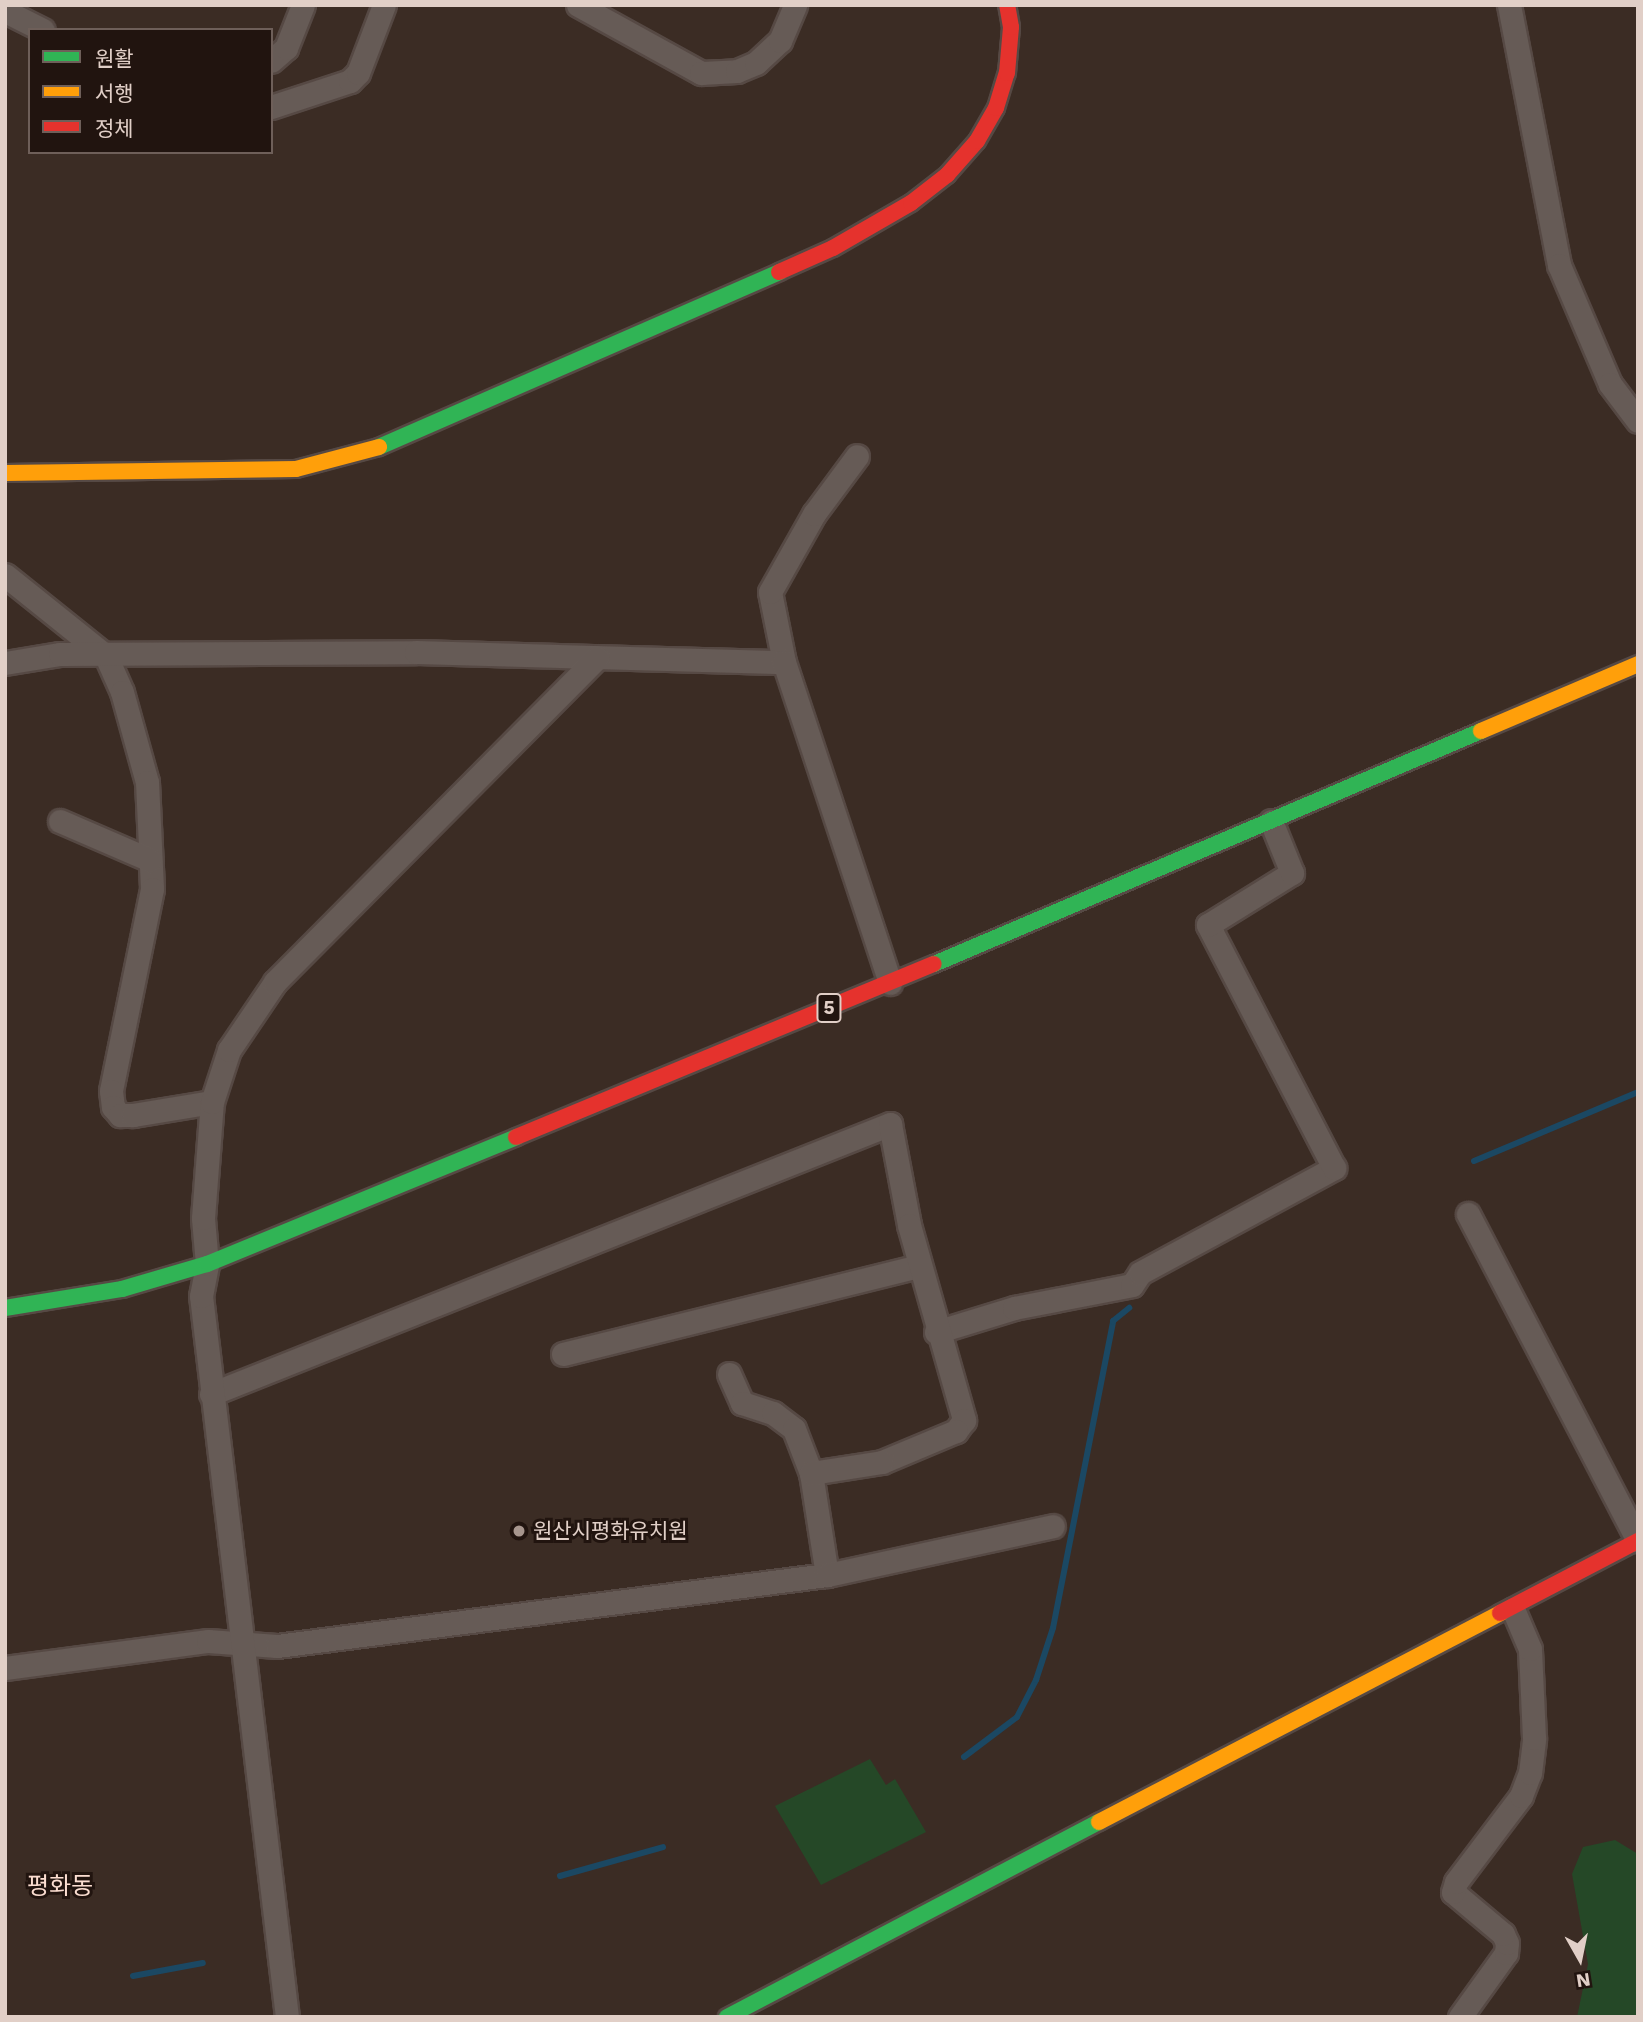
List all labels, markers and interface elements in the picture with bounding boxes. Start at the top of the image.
legend [28,28,273,154]
text: 원활 [95,46,134,71]
text: 서행 [95,81,134,106]
text: 정체 [95,116,134,141]
road number: 5 [815,992,843,1024]
place label: 원산시평화유치원 [533,1518,688,1544]
marker: 원산시평화유치원 [511,1523,527,1539]
district label: 평화동 [27,1873,93,1901]
north arrow [1545,1924,1615,1994]
text: N [1575,1968,1592,1993]

